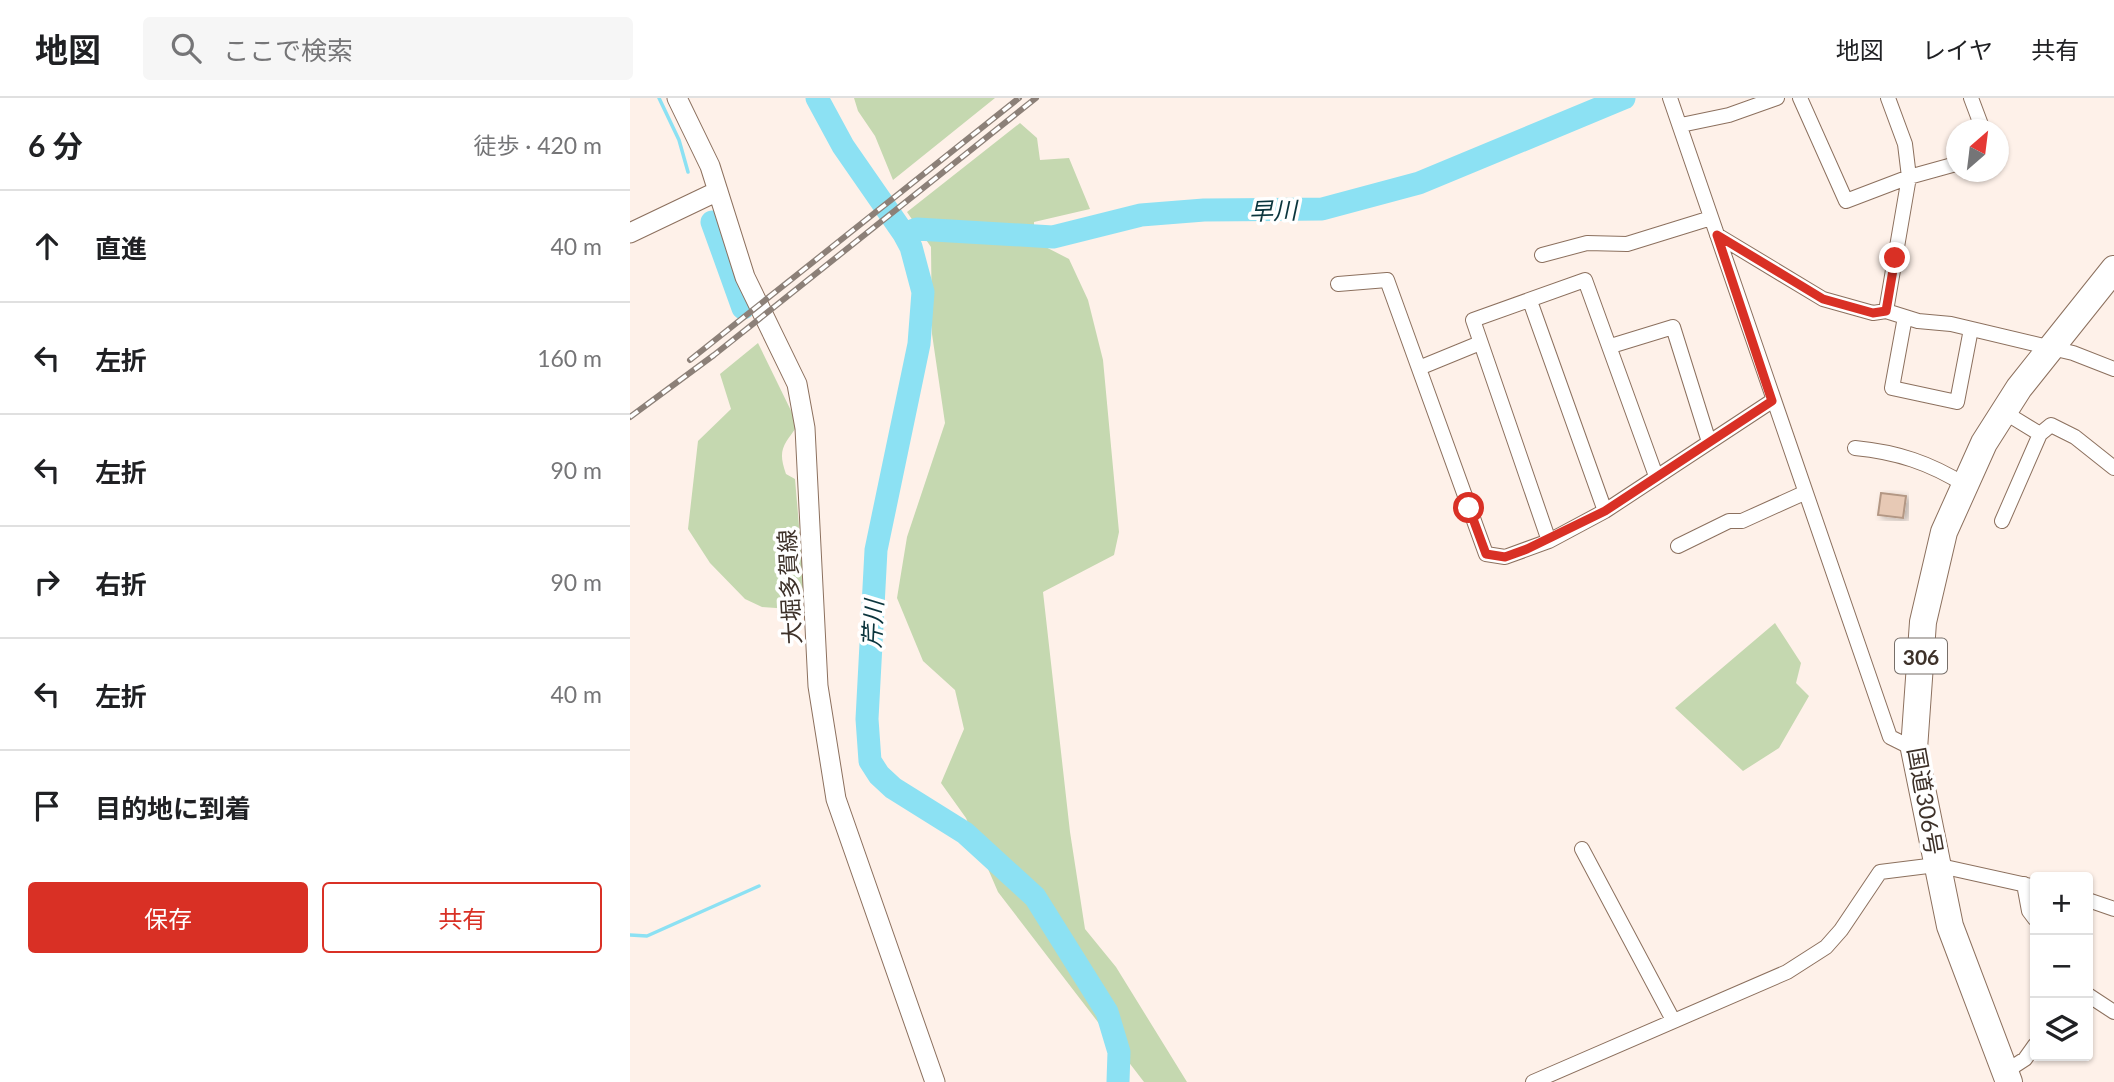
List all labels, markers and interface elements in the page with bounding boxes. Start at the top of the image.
search box [143,17,633,80]
text: 地図 [35,29,101,69]
icon: search [167,29,205,67]
text: ここで検索 [223,34,353,66]
text: 地図 [1836,35,1884,64]
text: レイヤ [1922,35,1993,64]
text: 共有 [2031,35,2079,64]
north arrow [1946,119,2009,182]
text: 6 分 [28,127,83,163]
text: 徒歩 · 420 m [473,131,602,159]
water label: 早川 [1249,195,1300,225]
icon: ahead [28,227,66,265]
text: 直進 [95,232,147,264]
text: 40 m [551,232,602,260]
route end [1879,242,1910,273]
icon: left [28,339,66,377]
text: 左折 [95,344,147,376]
text: 160 m [537,344,602,372]
icon: left [28,451,66,489]
text: 左折 [95,456,147,488]
text: 90 m [551,456,602,484]
route start [1453,492,1484,523]
street label: 大堀多賀線 [772,529,806,645]
icon: right [28,563,66,601]
text: 右折 [95,568,147,600]
text: 90 m [551,568,602,596]
water label: 芹川 [856,596,888,649]
road number: 306 [1895,638,1947,674]
icon: left [28,675,66,713]
text: 左折 [95,680,147,712]
text: 40 m [551,680,602,708]
street label: 国道306号 [1903,745,1949,857]
icon: arrive [28,787,66,825]
text: 目的地に到着 [95,792,251,824]
map controls [2030,872,2093,1061]
button: + [2030,872,2093,935]
button: 保存 [28,882,308,953]
button: 共有 [322,882,602,953]
button: − [2030,935,2093,998]
button: layers [2030,998,2093,1061]

